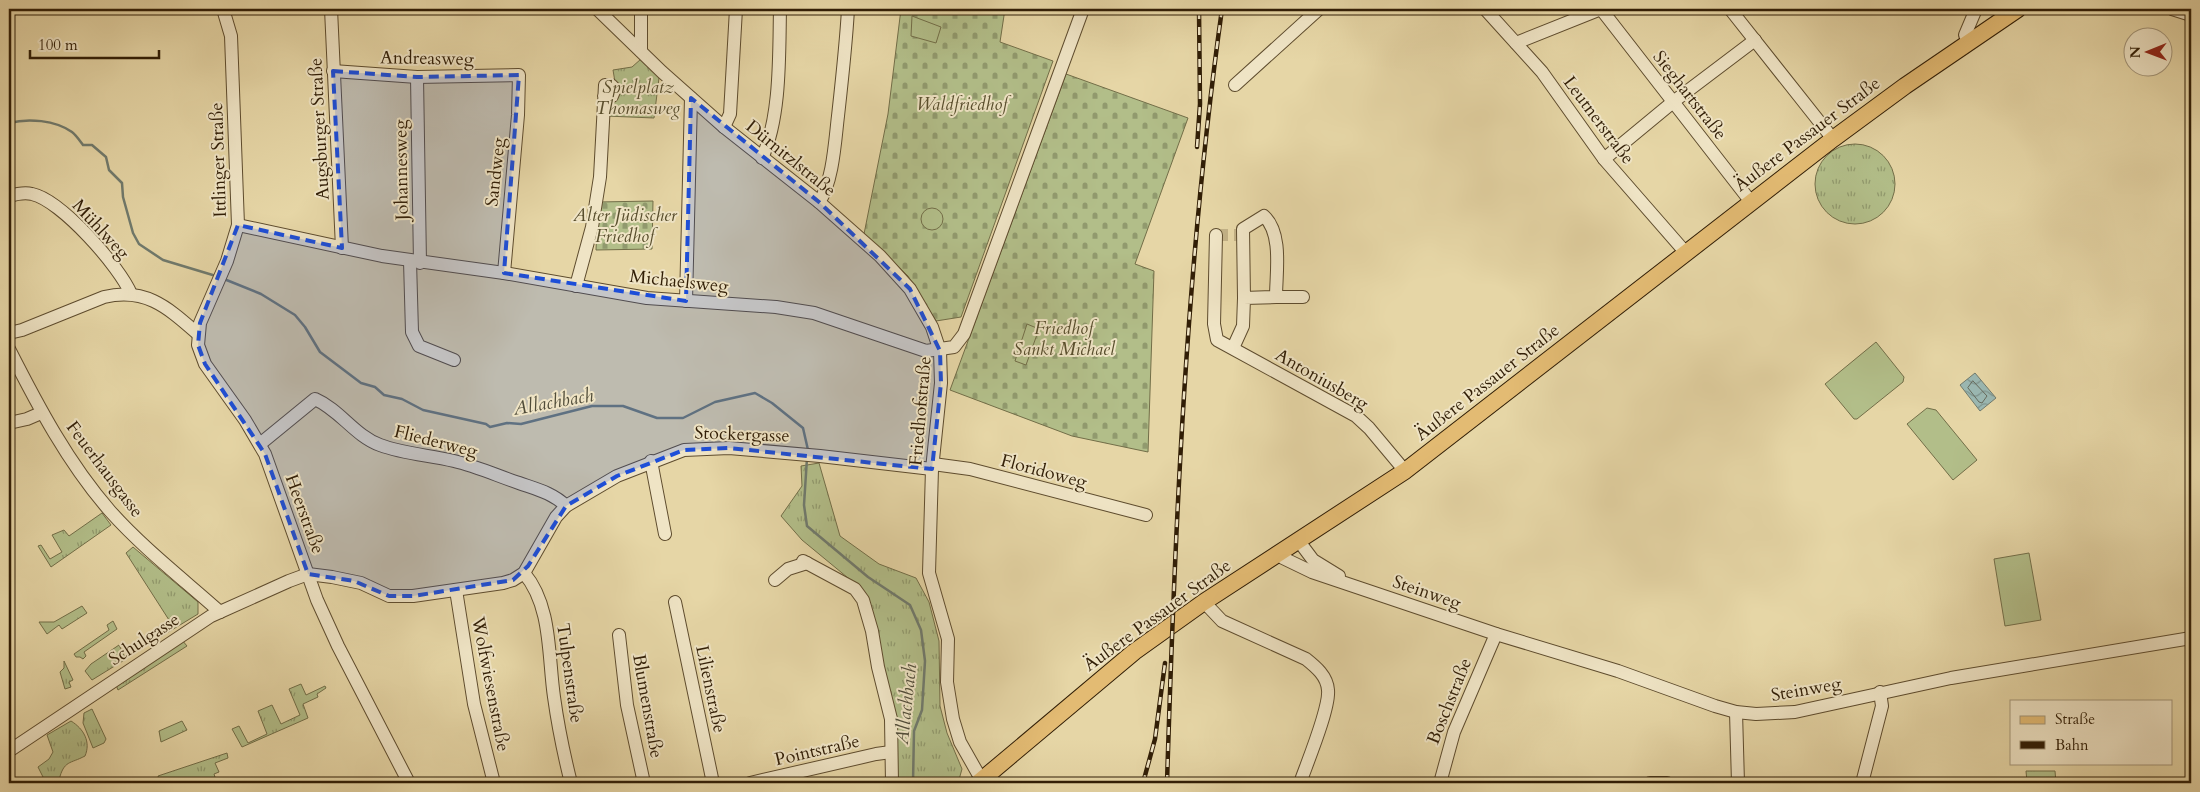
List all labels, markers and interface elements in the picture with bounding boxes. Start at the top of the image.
scale bar [30,28,159,60]
north arrow [2122,28,2172,78]
text: 100 m [38,35,78,55]
street label: Andreasweg [380,45,475,72]
street label: Sieghartstraße [1647,45,1732,145]
text: N [2126,46,2145,58]
street label: Augsburger Straße [303,57,336,201]
street label: Leutnerstraße [1557,71,1640,170]
street label: Äußere Passauer Straße [1729,71,1885,198]
park label: Spielplatz Thomasweg [596,75,680,121]
park label: Waldfriedhof [916,92,1011,117]
street label: Ittlinger Straße [204,102,233,218]
street label: Dürnitzlstraße [740,114,841,203]
street label: Johannesweg [388,118,415,224]
street label: Sandweg [479,135,512,208]
street label: Mühlweg [66,194,136,266]
park label: Alter Jüdischer Friedhof [572,203,678,249]
street label: Michaelsweg [628,264,731,299]
park label: Friedhof Sankt Michael [1013,316,1116,362]
street label: Äußere Passauer Straße [1410,318,1565,447]
street label: Antoniusberg [1270,343,1374,417]
street label: Friedhofstraße [903,355,938,467]
water label: Allachbach [510,382,595,422]
street label: Feuerhausgasse [60,416,149,523]
street label: Fliederweg [392,419,481,464]
street label: Stockergasse [694,420,790,449]
street label: Floridoweg [998,448,1091,495]
street label: Heerstraße [279,471,330,557]
street label: Äußere Passauer Straße [1078,553,1236,677]
street label: Steinweg [1389,569,1465,616]
street label: Schulgasse [104,607,184,672]
street label: Wolfwiesenstraße [465,614,516,754]
street label: Tulpenstraße [550,622,589,725]
street label: Lilienstraße [689,643,732,735]
street label: Blumenstraße [626,652,669,760]
street label: Boschstraße [1421,654,1478,748]
water label: Allachbach [889,662,923,747]
street label: Steinweg [1769,671,1844,708]
legend [2010,700,2172,764]
text: Straße [2055,709,2095,729]
street label: Pointstraße [772,729,862,772]
text: Bahn [2055,735,2089,755]

